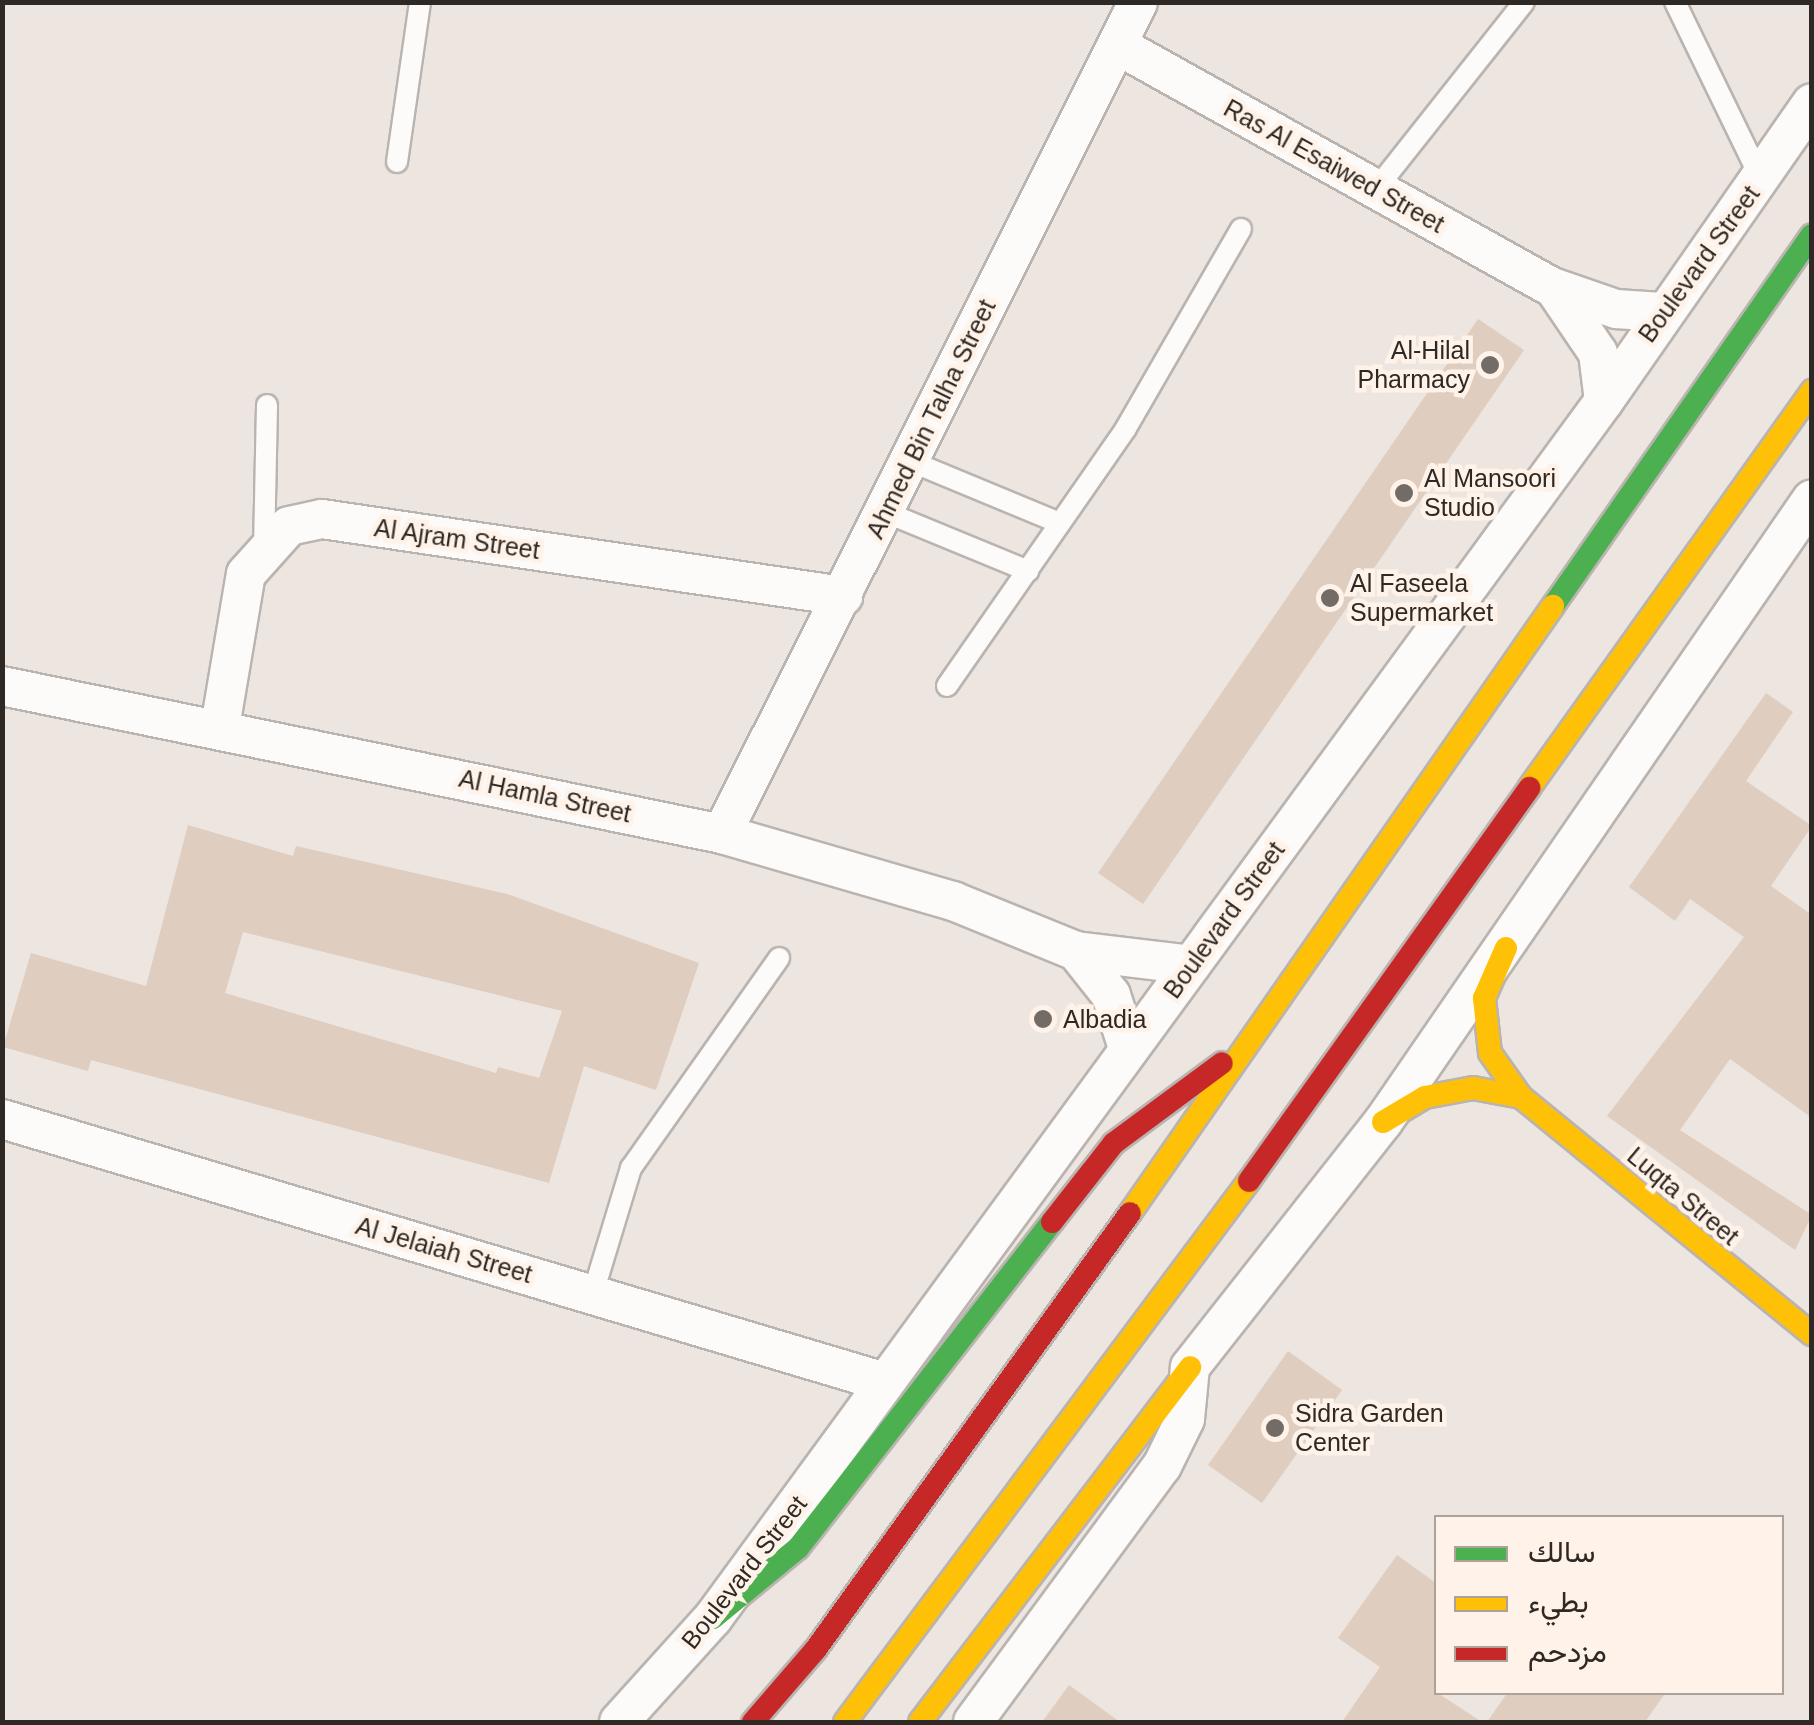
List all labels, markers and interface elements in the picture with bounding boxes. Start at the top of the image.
street label: Ras Al Esaiwed Street [1218,93,1450,239]
street label: Boulevard Street [1632,180,1766,348]
street label: Ahmed Bin Talha Street [860,294,1002,544]
place label: Al-Hilal Pharmacy [1357,336,1470,395]
marker: Al-Hilal Pharmacy [1479,354,1501,376]
place label: Al Mansoori Studio [1424,464,1556,523]
marker: Al Mansoori Studio [1393,482,1415,504]
street label: Al Ajram Street [372,512,542,566]
place label: Al Faseela Supermarket [1350,569,1493,628]
marker: Al Faseela Supermarket [1319,587,1341,609]
street label: Al Hamla Street [456,763,634,829]
street label: Boulevard Street [1157,836,1291,1004]
place label: Albadia [1063,1004,1146,1034]
marker: Albadia [1032,1008,1054,1030]
street label: Luqta Street [1621,1141,1745,1251]
street label: Al Jelaiah Street [352,1210,536,1290]
place label: Sidra Garden Center [1295,1399,1444,1458]
marker: Sidra Garden Center [1264,1417,1286,1439]
street label: Boulevard Street [675,1489,813,1655]
legend [1434,1515,1784,1695]
text: سالك [1528,1535,1595,1568]
text: بطيء [1528,1585,1589,1618]
text: مزدحم [1528,1635,1607,1668]

